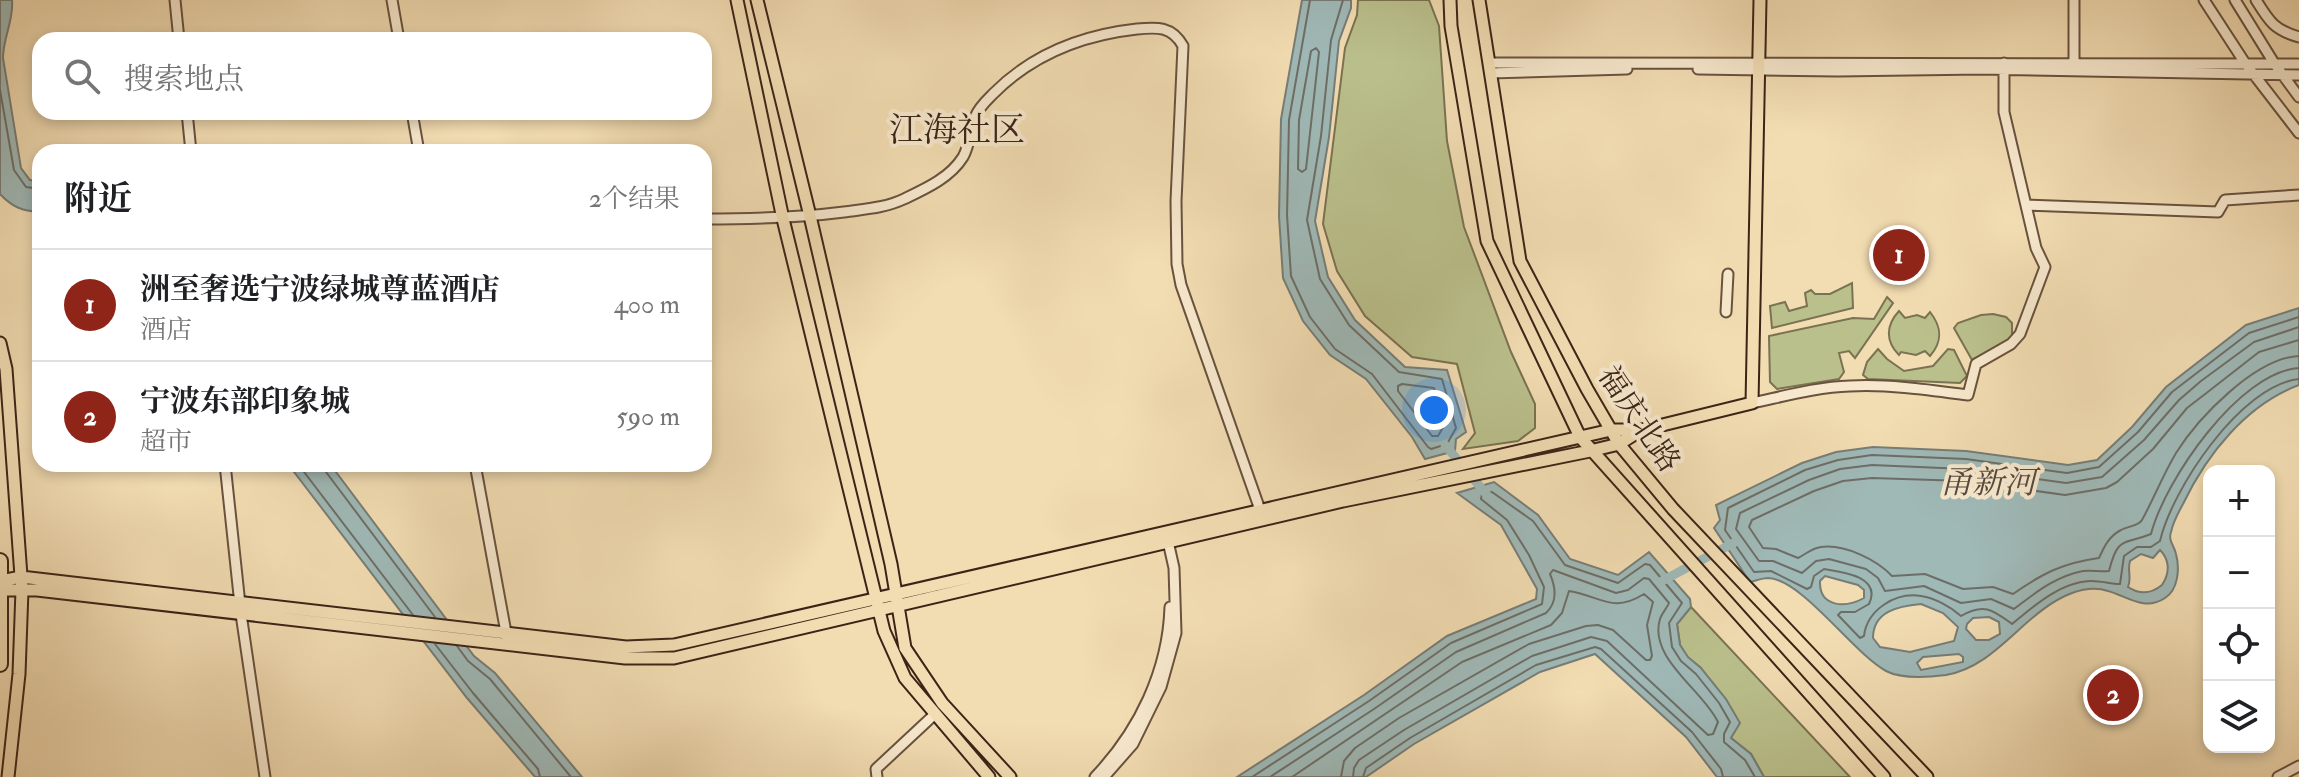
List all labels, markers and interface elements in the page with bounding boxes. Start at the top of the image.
search box [32,32,712,120]
icon: search [60,54,104,98]
text: 搜索地点 [124,61,244,98]
district label: 江海社区 [889,109,1025,152]
text: 附近 [64,178,132,221]
text: 2个结果 [589,183,680,215]
pin: 1 [1873,225,1925,285]
text: 洲至奢选宁波绿城尊蓝酒店 [140,271,500,308]
text: 1 [85,289,95,321]
text: 400 m [614,289,680,321]
text: 酒店 [140,314,192,346]
street label: 福庆北路 [1590,359,1688,479]
text: 宁波东部印象城 [140,383,350,420]
your location [1414,390,1454,430]
text: 2 [83,401,97,433]
text: 590 m [616,401,680,433]
text: 超市 [140,426,192,458]
water label: 甬新河 [1940,463,2041,503]
map controls [2203,465,2275,753]
button: + [2203,465,2275,537]
button: − [2203,537,2275,609]
button: locate [2203,609,2275,681]
pin: 2 [2087,665,2139,725]
button: layers [2203,681,2275,753]

